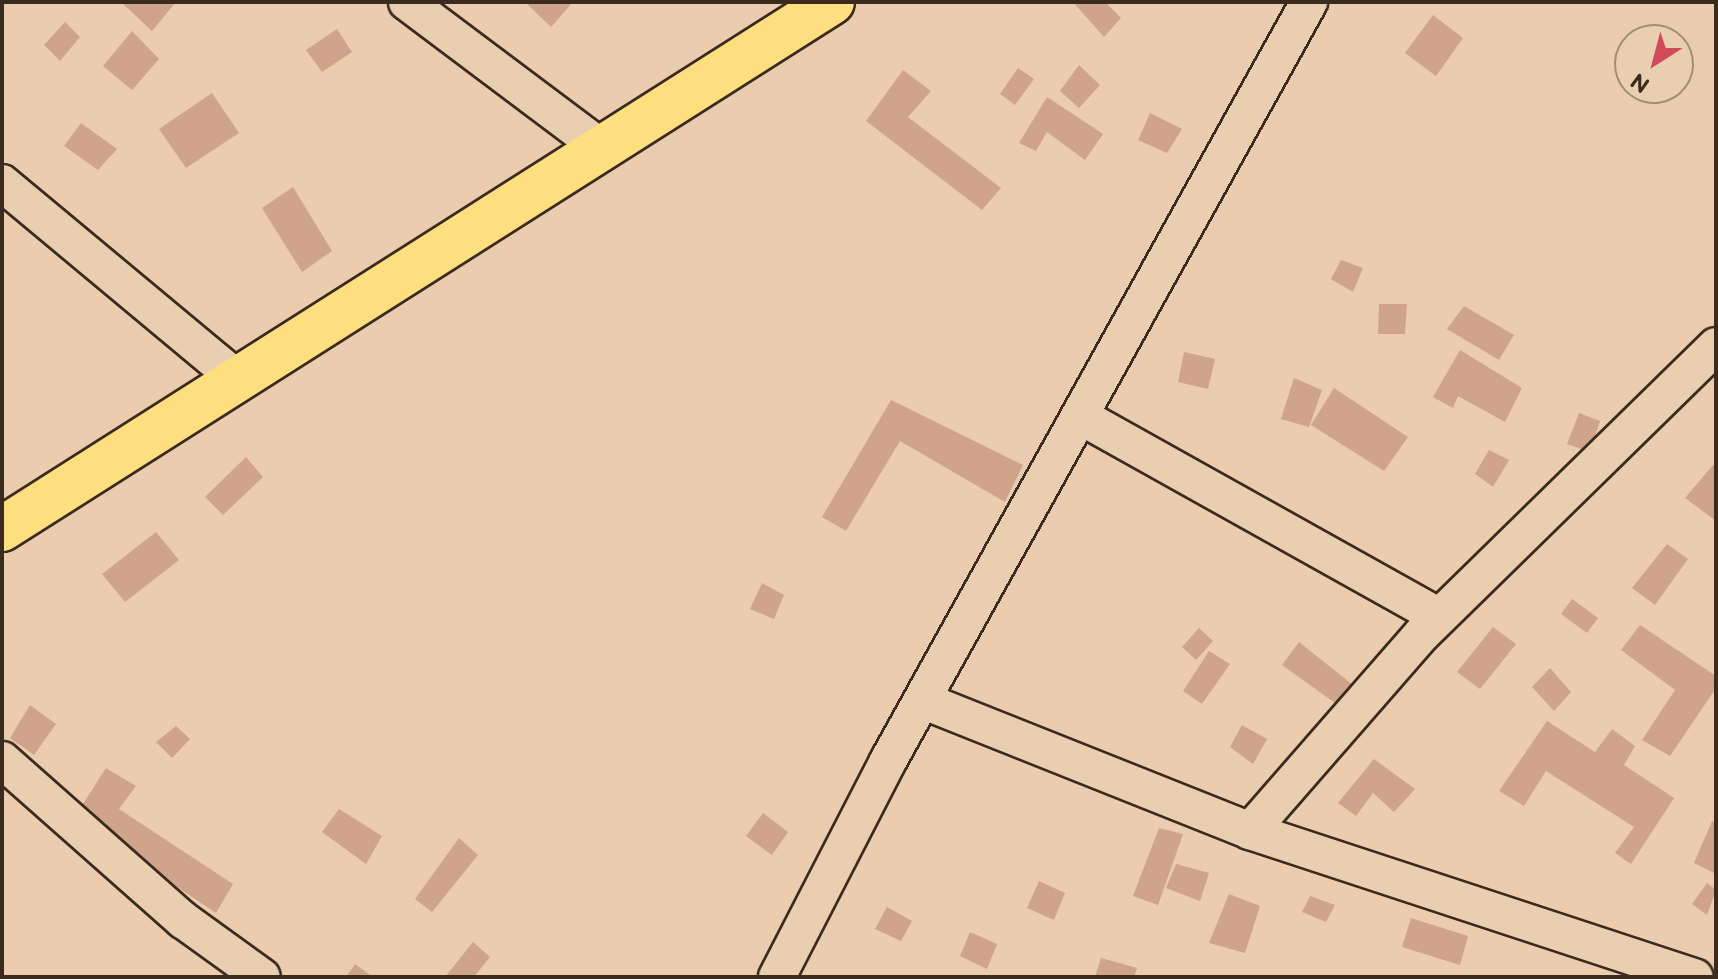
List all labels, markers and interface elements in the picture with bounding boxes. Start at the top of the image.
north arrow [1614,24,1694,104]
text: N [1626,66,1655,98]

